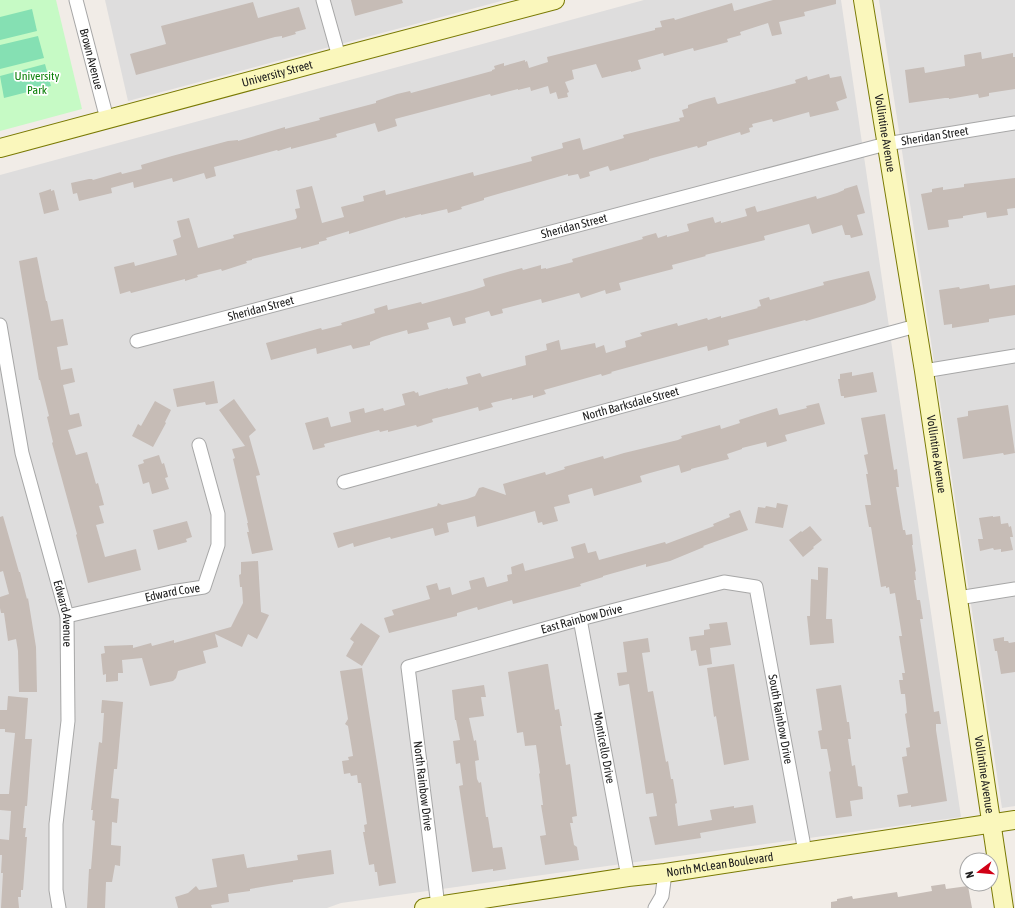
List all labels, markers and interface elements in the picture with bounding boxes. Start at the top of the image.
street label: Brown Avenue [77,27,106,91]
street label: University Street [240,57,315,90]
park label: University Park [15,69,59,97]
street label: Vollintine Avenue [872,93,898,173]
street label: Sheridan Street [900,124,970,148]
street label: Sheridan Street [540,210,609,241]
street label: Sheridan Street [226,293,296,324]
street label: North Barksdale Street [581,384,681,424]
street label: Vollintine Avenue [924,414,949,494]
street label: Edward Avenue [50,579,74,647]
street label: Edward Cove [144,581,201,605]
street label: East Rainbow Drive [539,601,624,637]
street label: South Rainbow Drive [765,673,796,765]
street label: Monticello Drive [590,711,617,785]
street label: Vollintine Avenue [971,735,997,814]
street label: North Rainbow Drive [411,740,435,832]
street label: North McLean Boulevard [665,850,774,880]
north arrow [959,852,999,892]
text: N [963,870,976,880]

